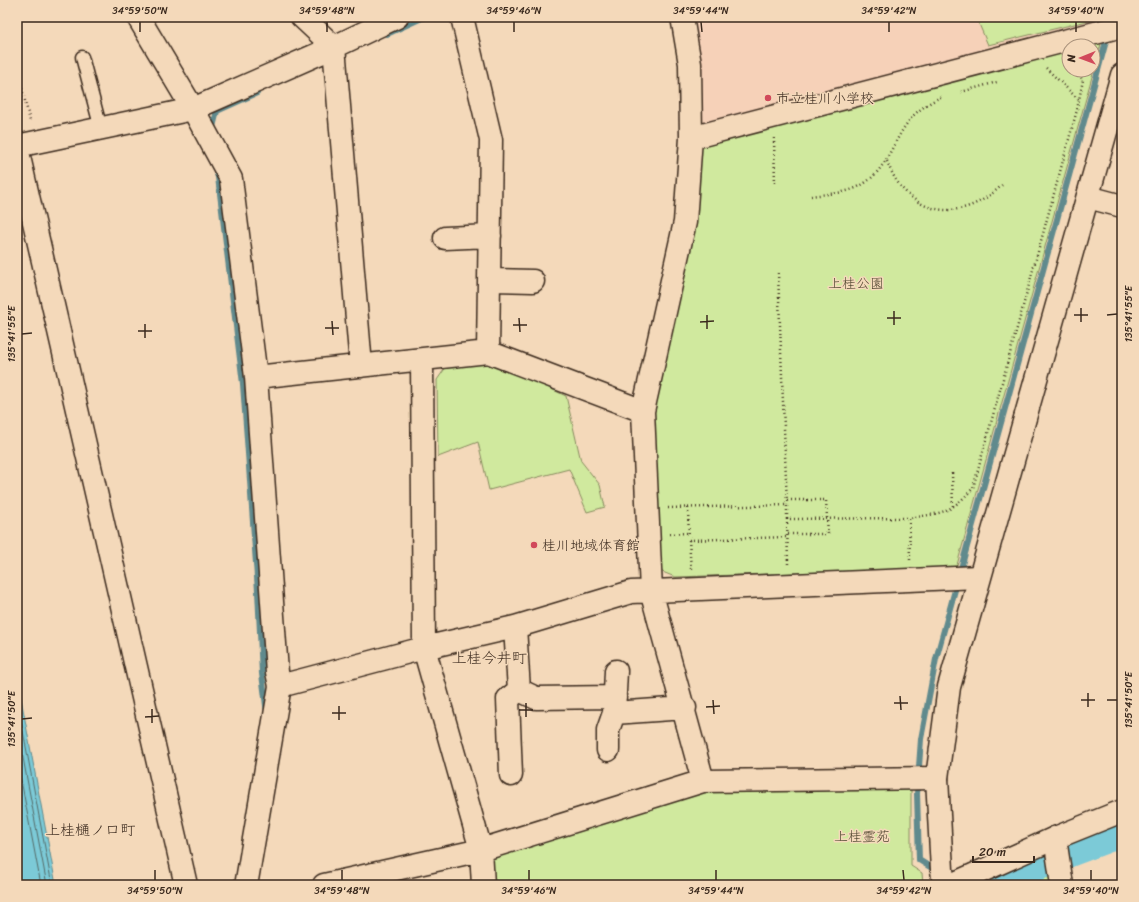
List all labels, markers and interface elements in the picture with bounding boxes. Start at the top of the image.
text: 34°59'50"N [112,2,168,20]
text: 34°59'48"N [299,2,355,20]
text: 34°59'46"N [487,2,542,20]
text: 34°59'44"N [673,2,729,20]
text: 34°59'42"N [861,2,917,20]
text: 34°59'40"N [1048,2,1104,20]
north arrow [1061,38,1101,78]
text: N [1062,54,1081,63]
place label: 市立桂川小学校 [776,86,874,111]
marker: 市立桂川小学校 [763,93,773,103]
park label: 上桂公園 [828,271,884,296]
text: 135°41'55"E [1120,284,1138,342]
text: 135°41'55"E [3,304,21,362]
place label: 桂川地域体育館 [542,533,640,558]
marker: 桂川地域体育館 [529,540,539,550]
district label: 上桂今井町 [451,645,527,671]
text: 135°41'50"E [1120,670,1138,728]
text: 135°41'50"E [3,689,21,747]
district label: 上桂樋ノ口町 [45,817,136,843]
park label: 上桂霊苑 [834,824,890,849]
scale bar [973,838,1034,864]
text: 20 m [979,841,1006,863]
text: 34°59'50"N [127,882,183,900]
text: 34°59'48"N [314,882,370,900]
text: 34°59'46"N [502,882,557,900]
text: 34°59'44"N [688,882,744,900]
text: 34°59'42"N [876,882,932,900]
text: 34°59'40"N [1063,882,1119,900]

